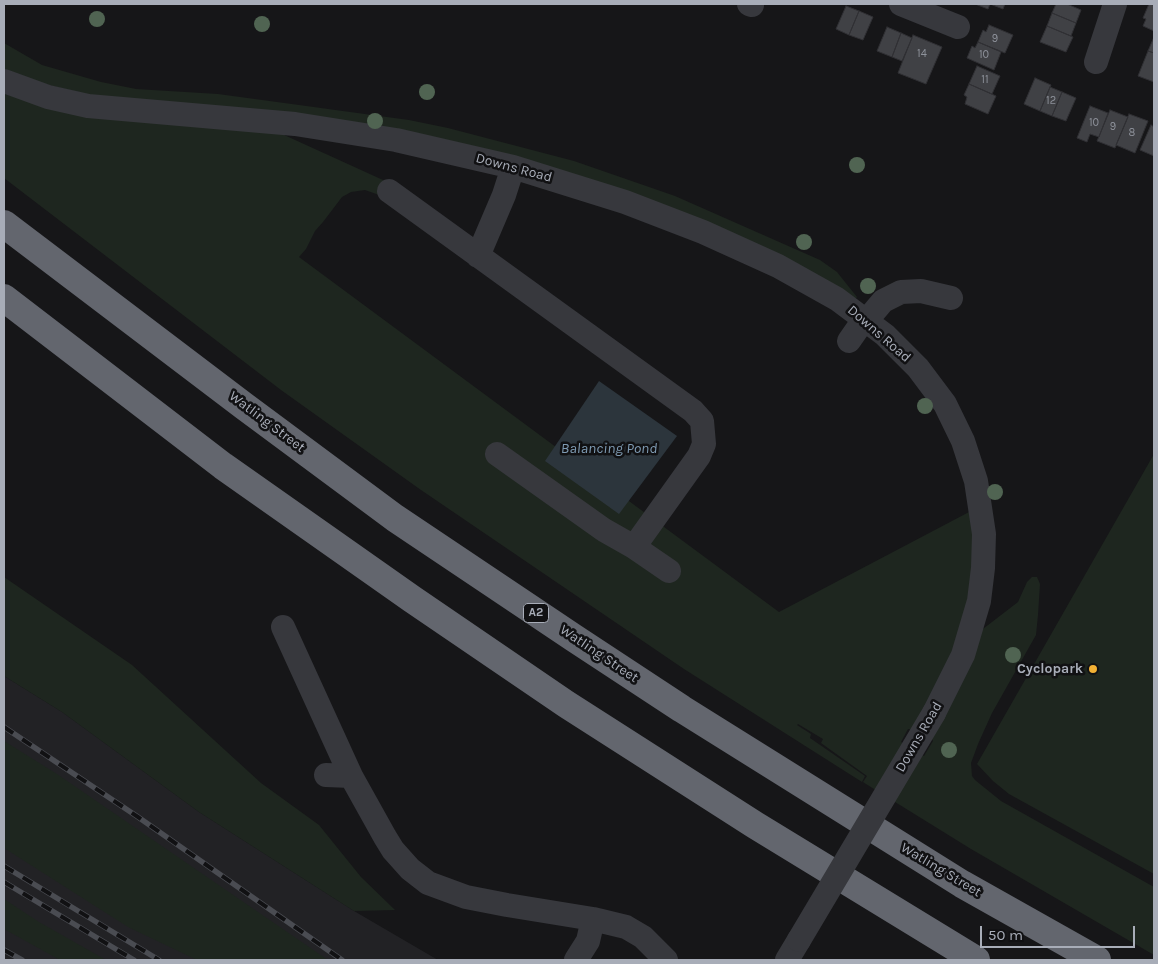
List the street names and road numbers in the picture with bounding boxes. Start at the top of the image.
street label: Downs Road [474,150,554,186]
street label: Downs Road [844,302,914,366]
street label: Watling Street [226,388,308,456]
road number: A2 [524,604,548,622]
street label: Watling Street [556,622,642,686]
street label: Downs Road [892,699,946,775]
street label: Watling Street [898,839,984,901]

